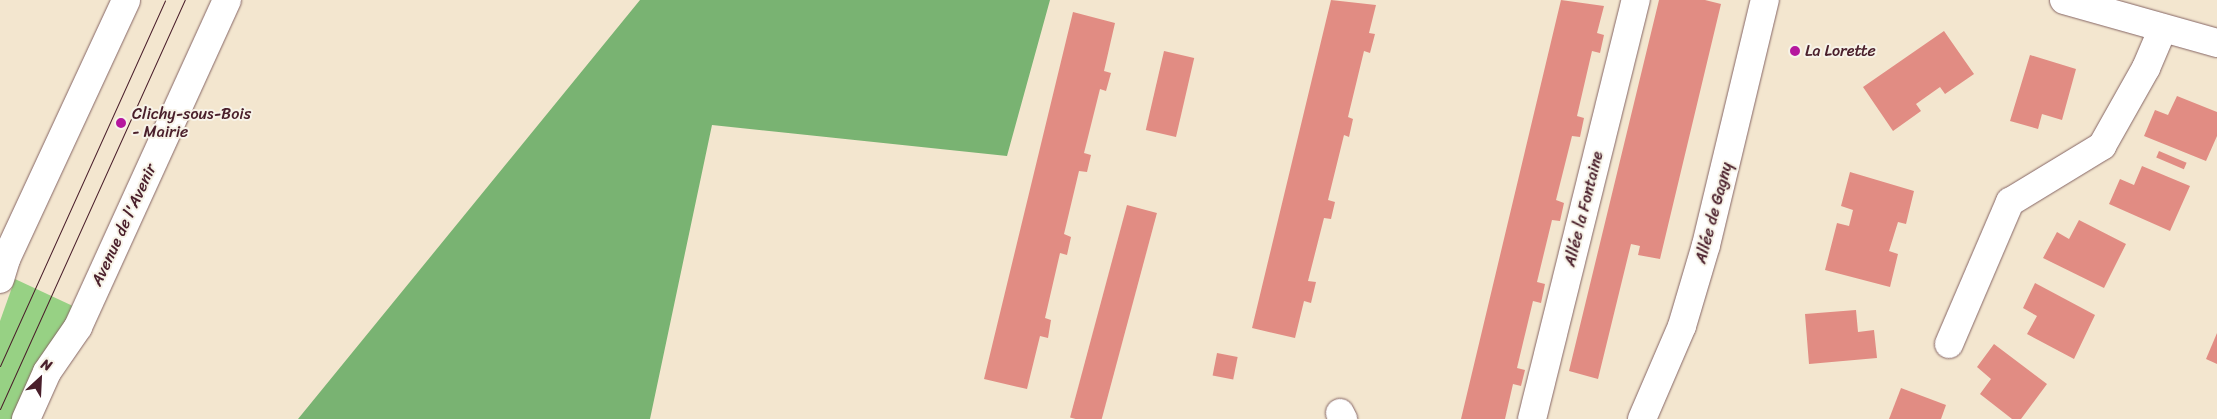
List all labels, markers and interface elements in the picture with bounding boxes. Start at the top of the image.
place label: La Lorette [1805,41,1876,61]
marker: La Lorette [1789,45,1801,57]
place label: Clichy-sous-Bois - Mairie [132,104,251,142]
marker: Clichy-sous-Bois - Mairie [114,116,128,130]
street label: Allée la Fontaine [1560,149,1608,269]
street label: Allée de Gagny [1691,160,1737,266]
street label: Avenue de l'Avenir [87,161,161,289]
text: N [37,352,56,378]
north arrow [15,354,65,404]

